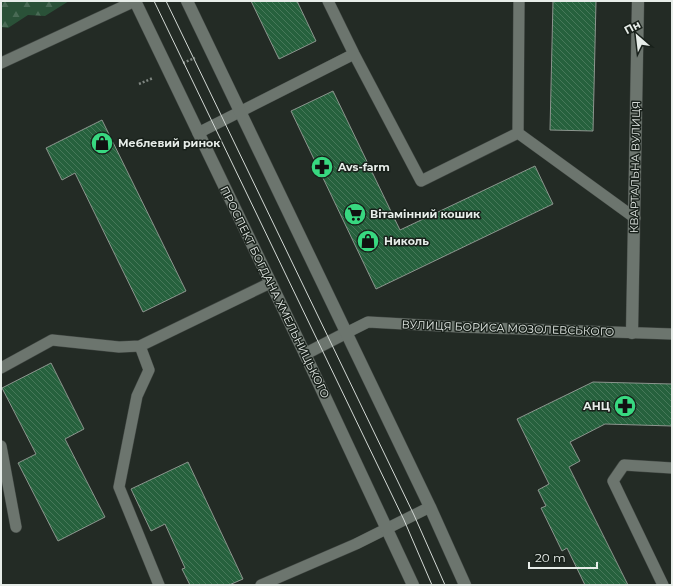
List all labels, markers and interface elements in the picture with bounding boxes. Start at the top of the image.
north arrow [617,16,657,56]
text: Пн [622,17,643,37]
street label: КВАРТАЛЬНА ВУЛИЦЯ [627,101,643,233]
shop icon: Меблевий ринок [89,130,115,156]
place label: Меблевий ринок [118,136,221,150]
pharmacy icon: Avs-farm [309,154,335,180]
place label: Avs-farm [337,160,390,174]
street label: ПРОСПЕКТ БОГДАНА ХМЕЛЬНИЦЬКОГО [217,184,333,400]
supermarket icon: Вітамінний кошик [342,201,368,227]
place label: Вітамінний кошик [370,207,481,221]
shop icon: Николь [355,228,381,254]
place label: Николь [384,234,429,248]
street label: ВУЛИЦЯ БОРИСА МОЗОЛЕВСЬКОГО [401,317,615,339]
pharmacy icon: АНЦ [612,393,638,419]
place label: АНЦ [583,399,611,413]
scale bar [529,544,597,570]
text: 20 m [535,550,566,565]

